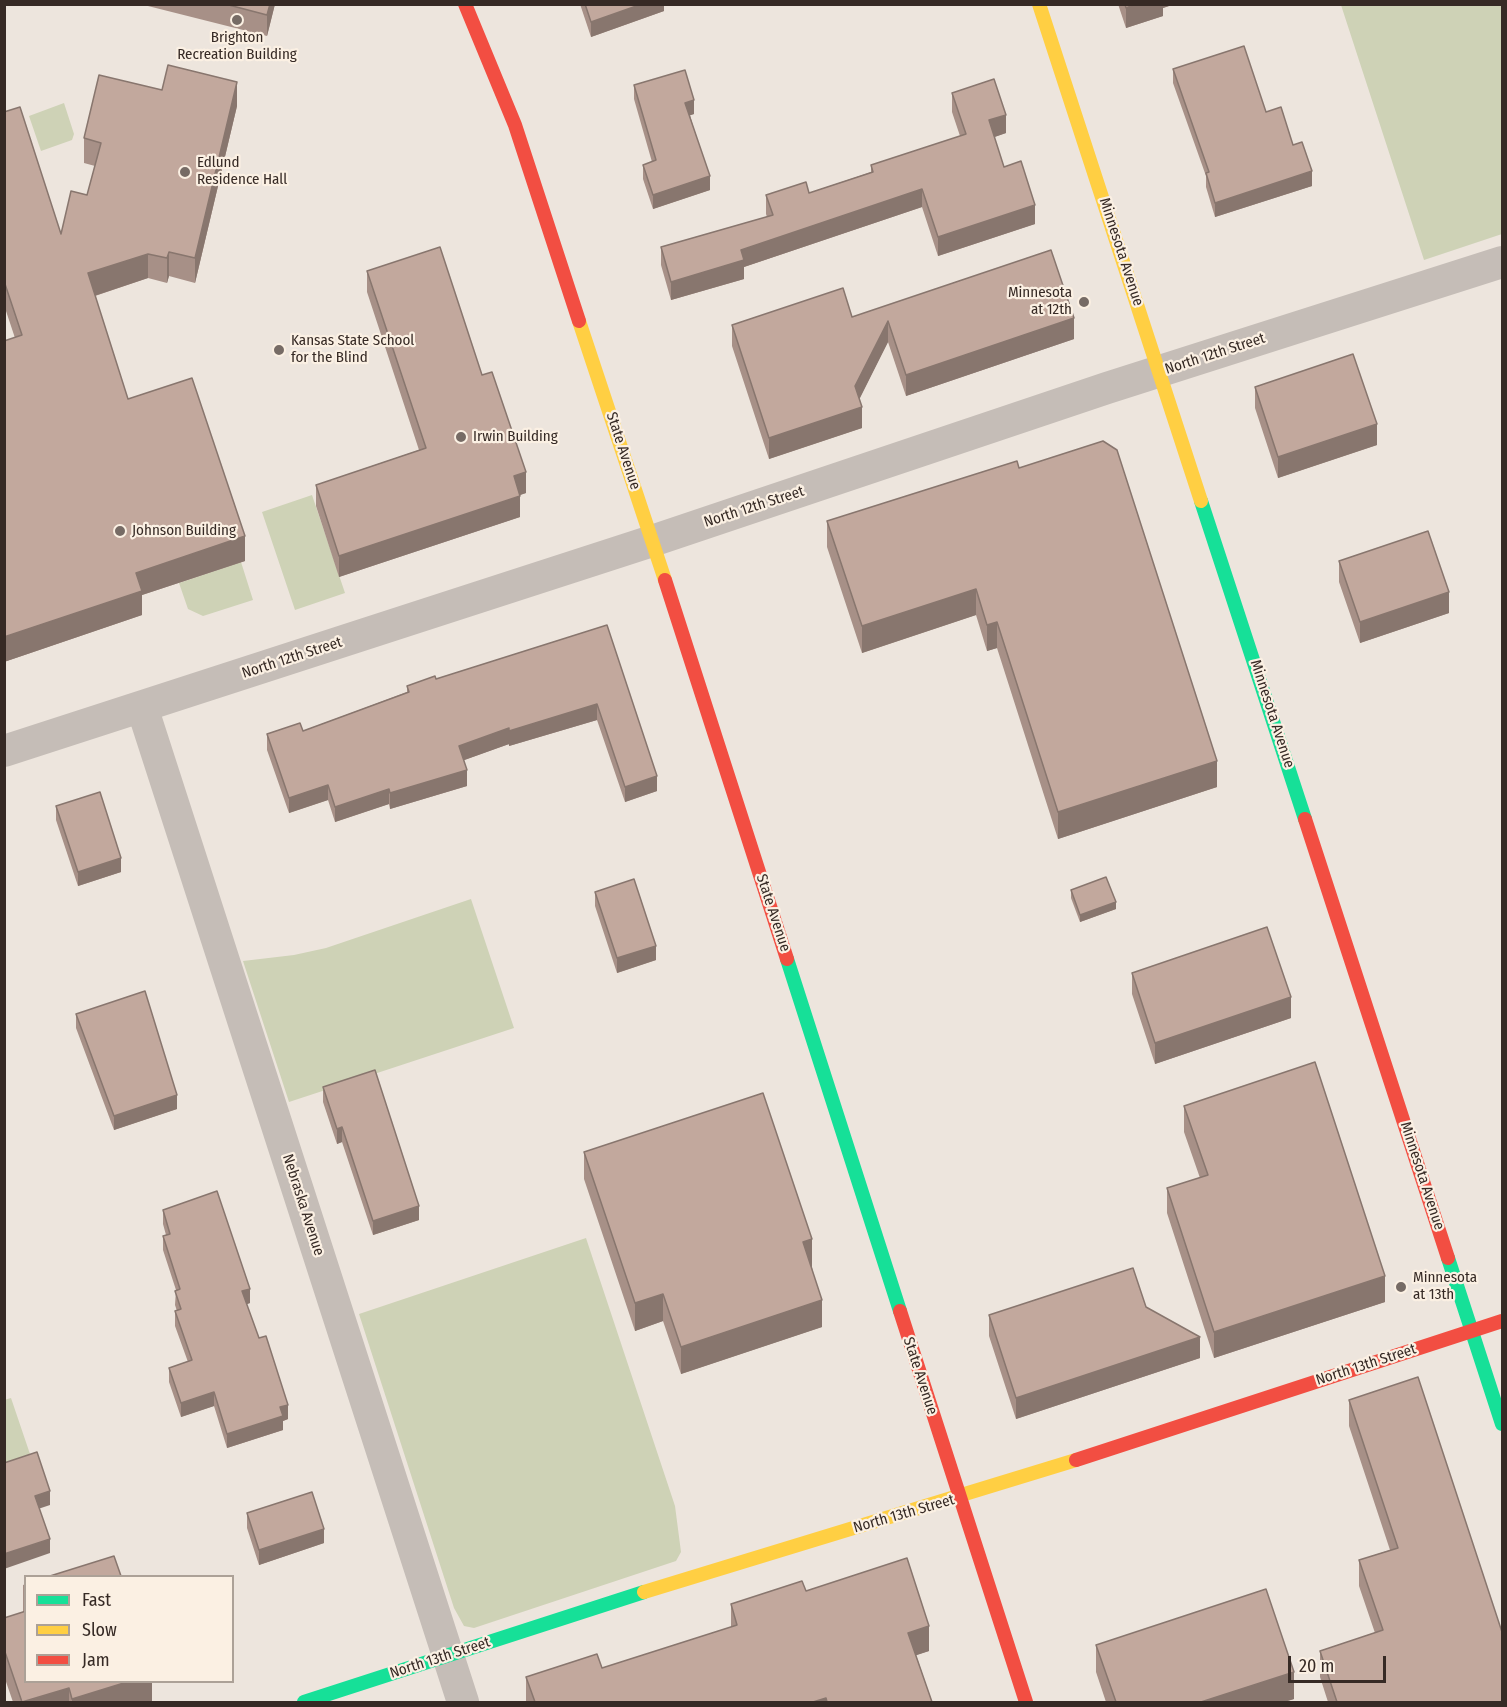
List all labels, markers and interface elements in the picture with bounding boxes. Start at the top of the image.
marker: Brighton Recreation Building [230,13,244,27]
place label: Brighton Recreation Building [177,29,297,64]
place label: Edlund Residence Hall [197,154,287,189]
marker: Edlund Residence Hall [178,165,192,179]
street label: Minnesota Avenue [1095,196,1147,308]
place label: Minnesota at 12th [1008,284,1072,319]
marker: Minnesota at 12th [1077,295,1091,309]
street label: North 12th Street [1163,329,1267,379]
place label: Kansas State School for the Blind [291,332,414,367]
marker: Kansas State School for the Blind [272,343,286,357]
street label: State Avenue [602,410,644,492]
place label: Irwin Building [473,428,558,446]
marker: Irwin Building [454,430,468,444]
street label: North 12th Street [702,482,806,532]
place label: Johnson Building [132,522,236,540]
marker: Johnson Building [113,524,127,538]
street label: North 12th Street [240,633,344,683]
street label: Minnesota Avenue [1246,658,1298,770]
street label: State Avenue [752,872,794,954]
street label: Minnesota Avenue [1396,1120,1448,1232]
street label: Nebraska Avenue [278,1152,328,1258]
place label: Minnesota at 13th [1413,1269,1477,1304]
marker: Minnesota at 13th [1394,1280,1408,1294]
street label: State Avenue [899,1335,941,1417]
street label: North 13th Street [1314,1340,1418,1390]
street label: North 13th Street [851,1491,957,1537]
legend [24,1575,234,1683]
text: Fast [82,1589,111,1611]
text: Slow [82,1619,117,1641]
street label: North 13th Street [388,1633,492,1683]
scale bar [1291,1644,1388,1682]
text: Jam [82,1649,110,1671]
text: 20 m [1299,1655,1334,1677]

